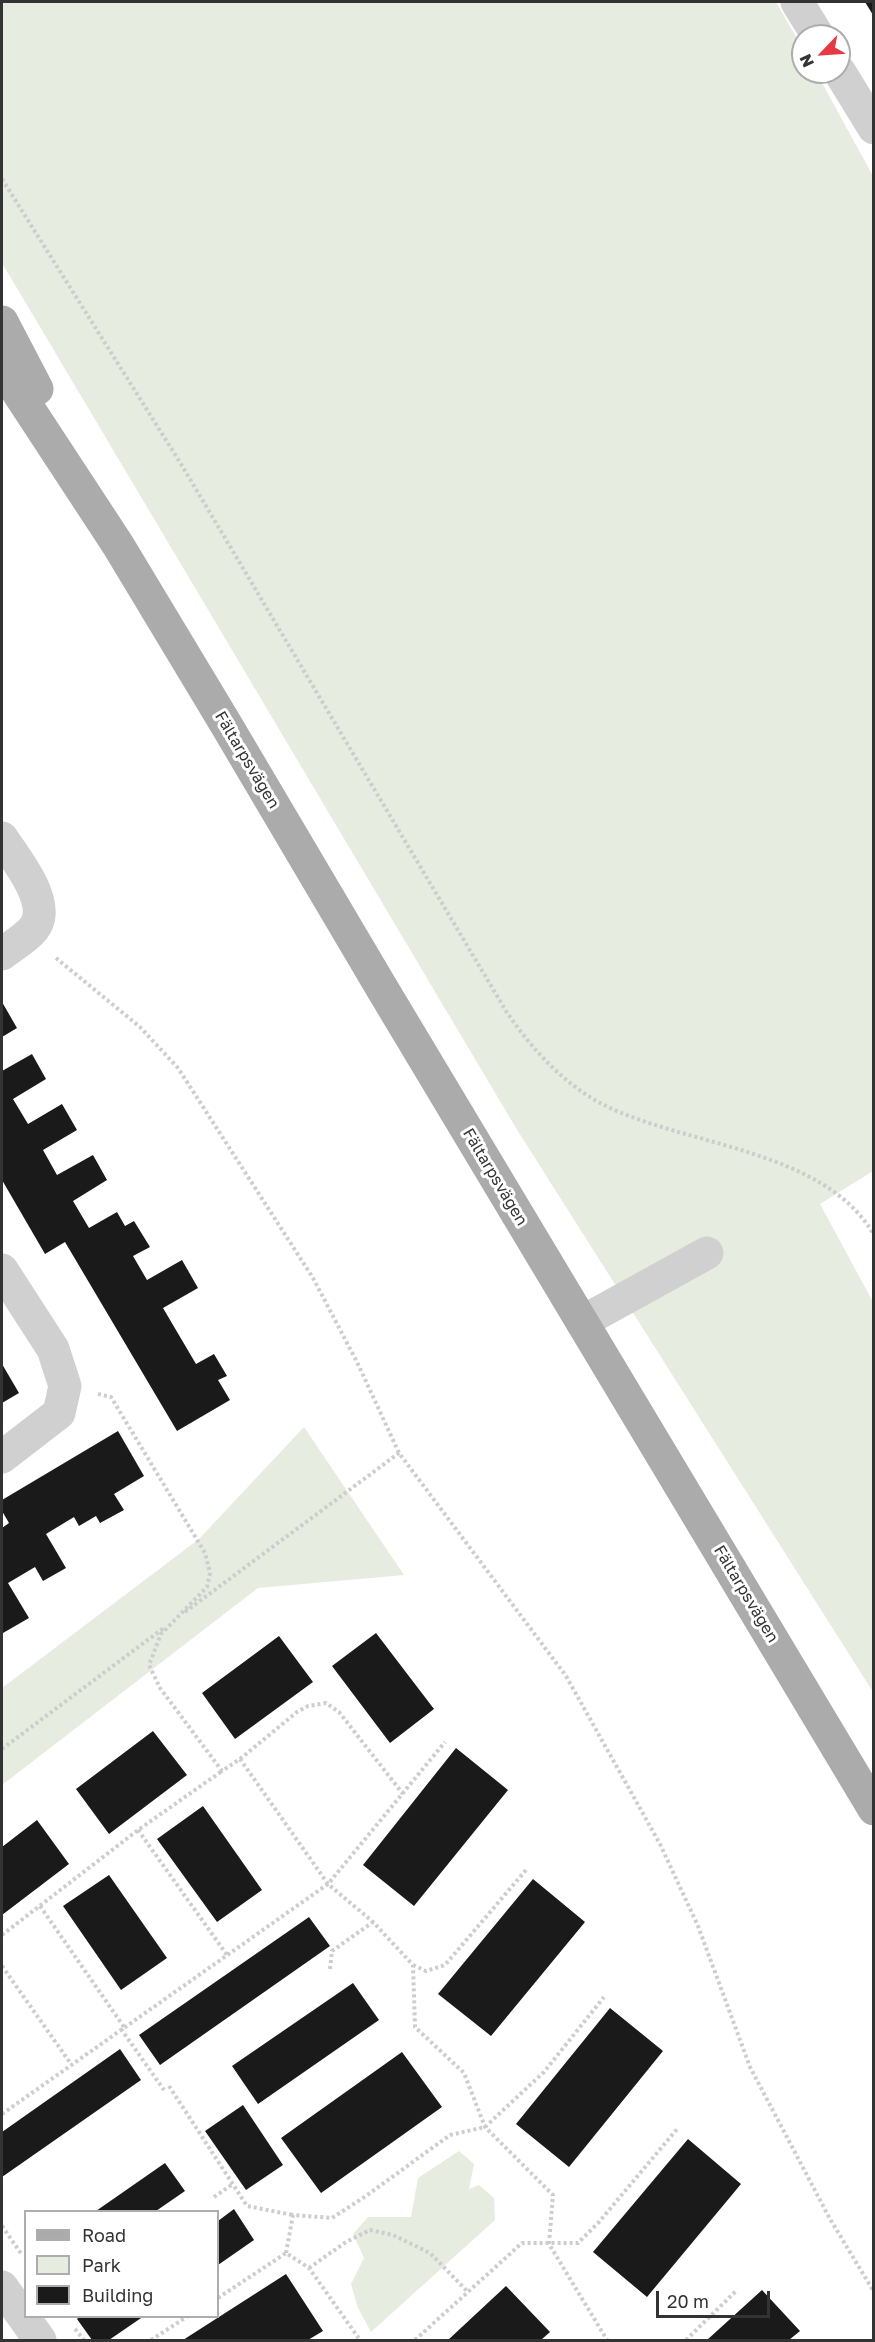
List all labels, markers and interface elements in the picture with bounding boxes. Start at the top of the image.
north arrow [791,24,851,84]
text: N [795,51,818,71]
street label: Fältarpsvägen [211,708,283,812]
street label: Fältarpsvägen [459,1125,531,1229]
street label: Fältarpsvägen [710,1542,782,1646]
legend [24,2210,219,2318]
text: Road [82,2224,126,2246]
text: Park [82,2254,121,2276]
scale bar [659,2279,773,2317]
text: Building [82,2284,153,2306]
text: 20 m [667,2290,709,2312]

